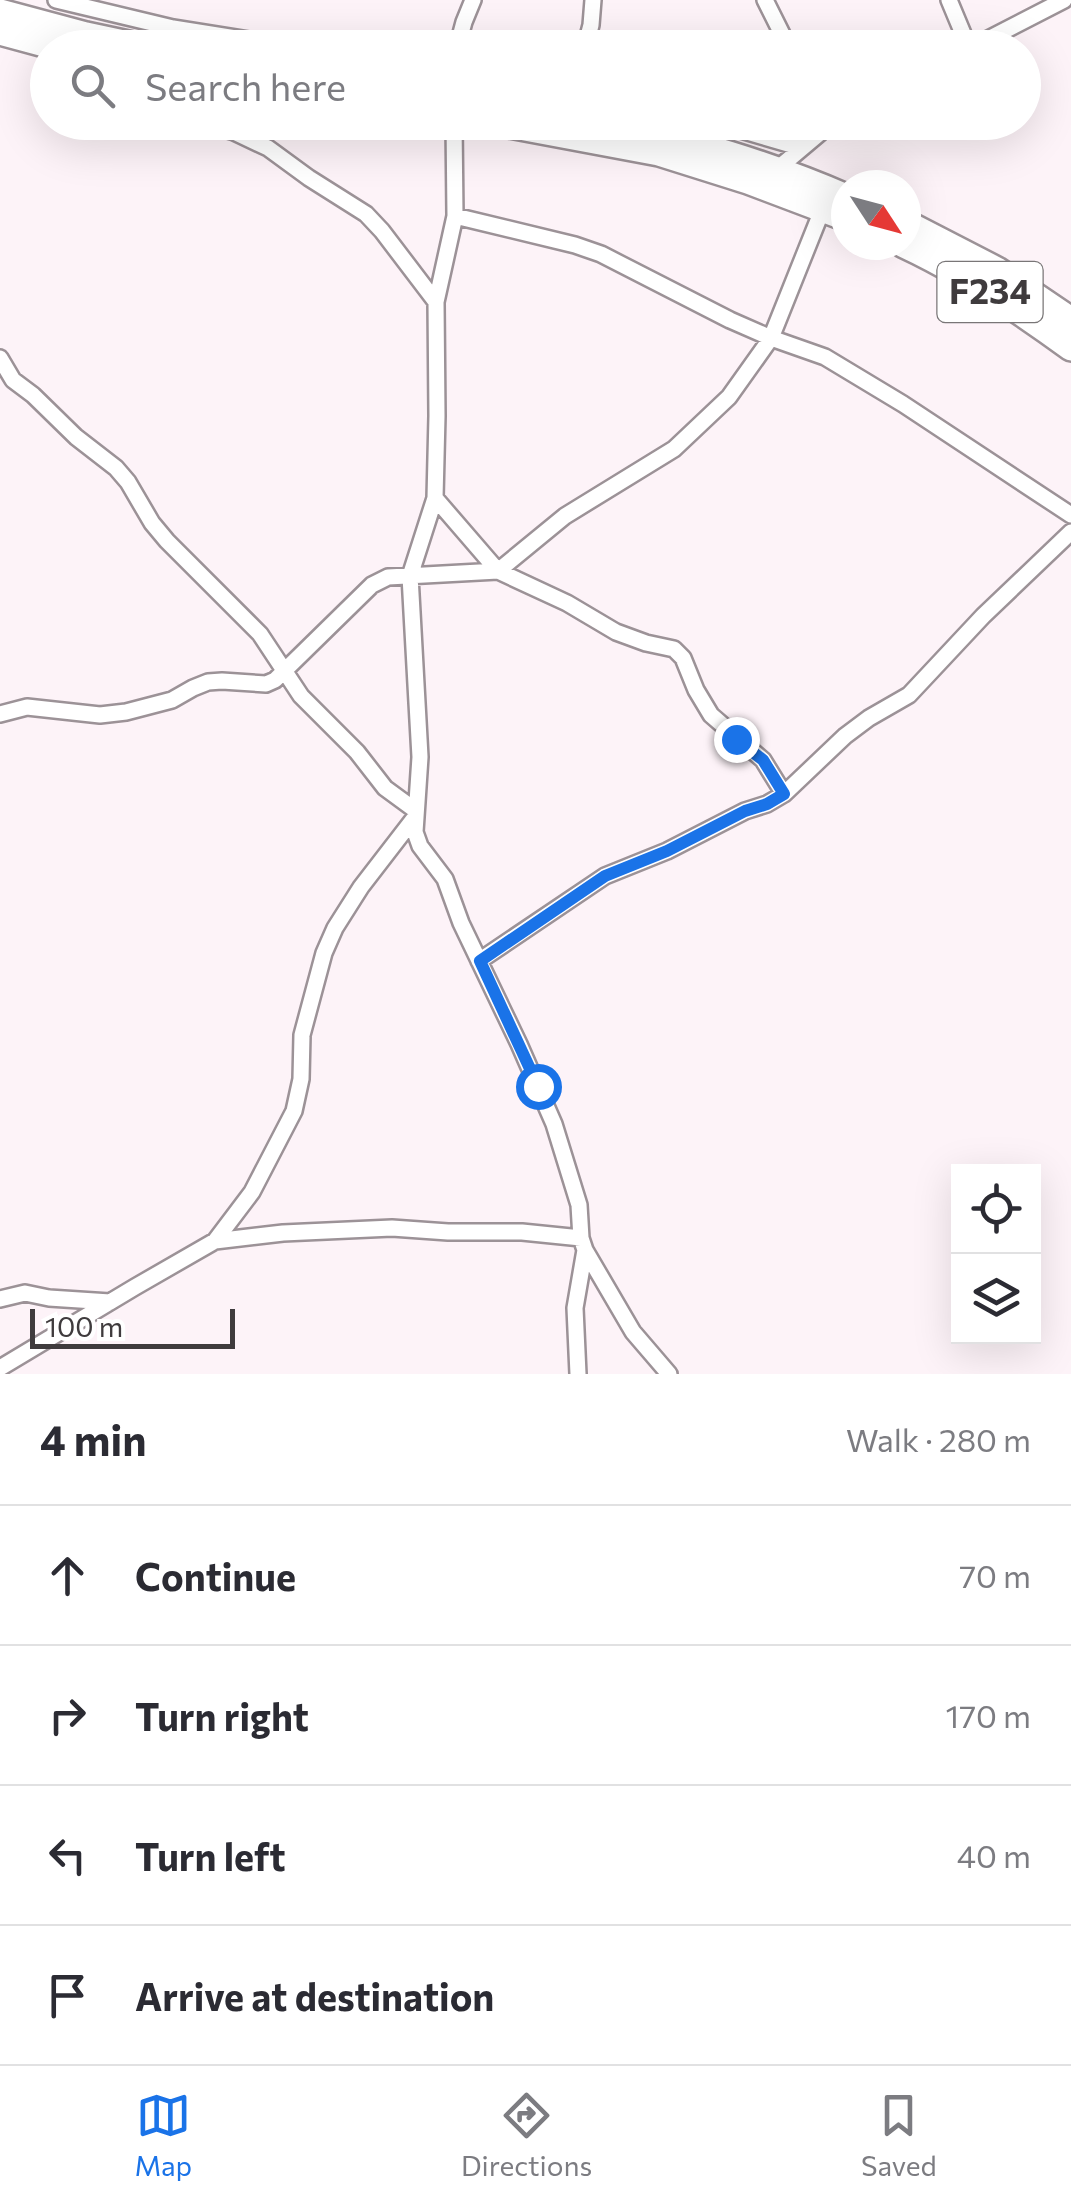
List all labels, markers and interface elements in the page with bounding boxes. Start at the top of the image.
search box [30,30,1041,140]
icon: search [65,58,120,113]
text: Search here [145,62,346,109]
north arrow [831,170,921,260]
road number: F234 [938,262,1042,322]
route end [714,717,760,763]
route start [516,1064,562,1110]
map controls [951,1164,1041,1344]
button: locate [951,1164,1041,1254]
button: layers [951,1254,1041,1344]
scale bar [30,1304,235,1348]
text: 100 m [45,1309,123,1343]
text: 4 min [40,1413,146,1465]
text: Walk · 280 m [846,1419,1031,1459]
icon: ahead [40,1548,95,1603]
text: Continue [135,1552,296,1599]
text: 70 m [959,1555,1031,1595]
icon: right [40,1688,95,1743]
text: Turn right [135,1692,309,1739]
text: 170 m [946,1695,1031,1735]
icon: left [40,1828,95,1883]
text: Turn left [135,1832,286,1879]
text: 40 m [957,1835,1031,1875]
icon: arrive [40,1968,95,2023]
text: Arrive at destination [135,1972,494,2019]
tab: Map [134,2088,192,2182]
tab: Directions [461,2088,592,2182]
tab: Saved [861,2088,937,2182]

